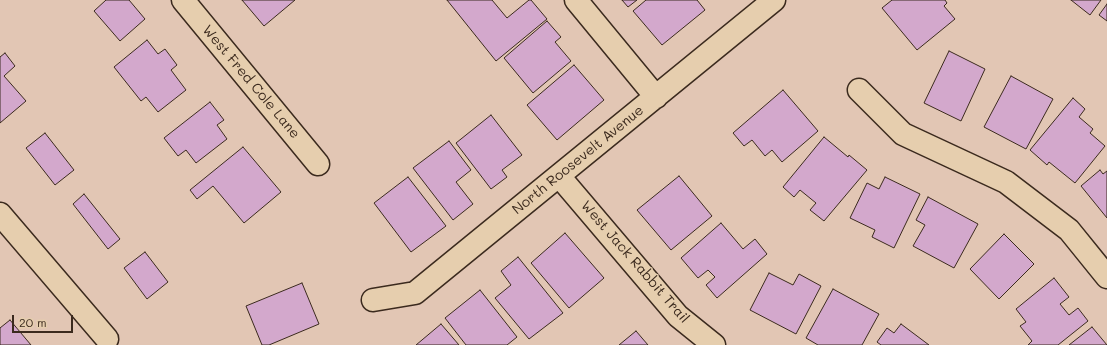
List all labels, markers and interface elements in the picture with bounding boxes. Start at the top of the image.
street label: West Fred Cole Lane [199,22,303,142]
street label: North Roosevelt Avenue [509,102,647,218]
street label: West Jack Rabbit Trail [577,197,693,327]
scale bar [14,307,75,333]
text: 20 m [19,314,47,330]

